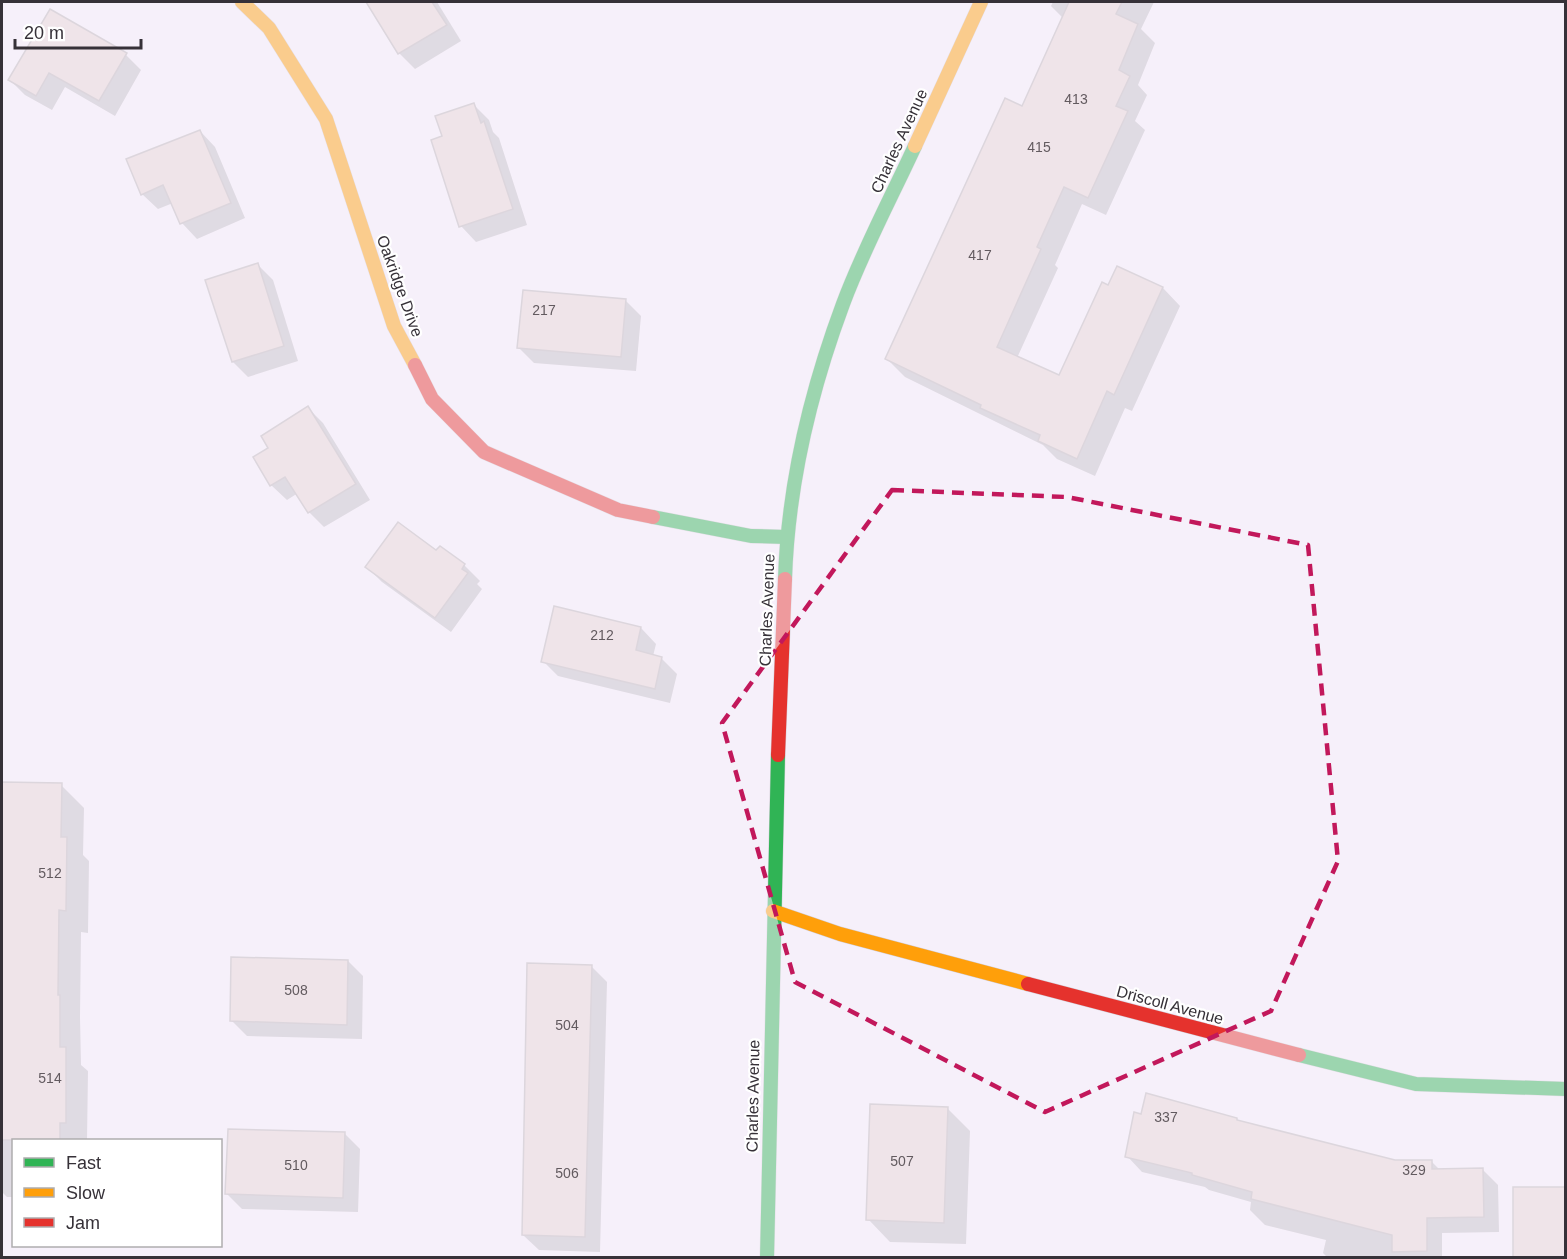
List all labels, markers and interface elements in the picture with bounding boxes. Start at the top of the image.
scale bar [15,12,141,50]
text: 20 m [24,23,64,43]
street label: Charles Avenue [867,86,931,196]
house number: 413 [1064,91,1088,107]
house number: 415 [1027,139,1051,155]
street label: Oakridge Drive [374,233,426,339]
house number: 417 [968,247,992,263]
house number: 217 [532,302,556,318]
street label: Charles Avenue [757,553,777,667]
house number: 212 [590,627,614,643]
house number: 512 [38,865,62,881]
house number: 508 [284,982,308,998]
street label: Driscoll Avenue [1115,983,1225,1027]
house number: 504 [555,1017,579,1033]
street label: Charles Avenue [744,1039,762,1152]
house number: 514 [38,1070,62,1086]
house number: 337 [1154,1109,1178,1125]
legend [12,1139,222,1247]
text: Fast [66,1153,101,1173]
house number: 507 [890,1153,914,1169]
house number: 510 [284,1157,308,1173]
house number: 329 [1402,1162,1426,1178]
house number: 506 [555,1165,579,1181]
text: Slow [66,1183,106,1203]
text: Jam [66,1213,100,1233]

